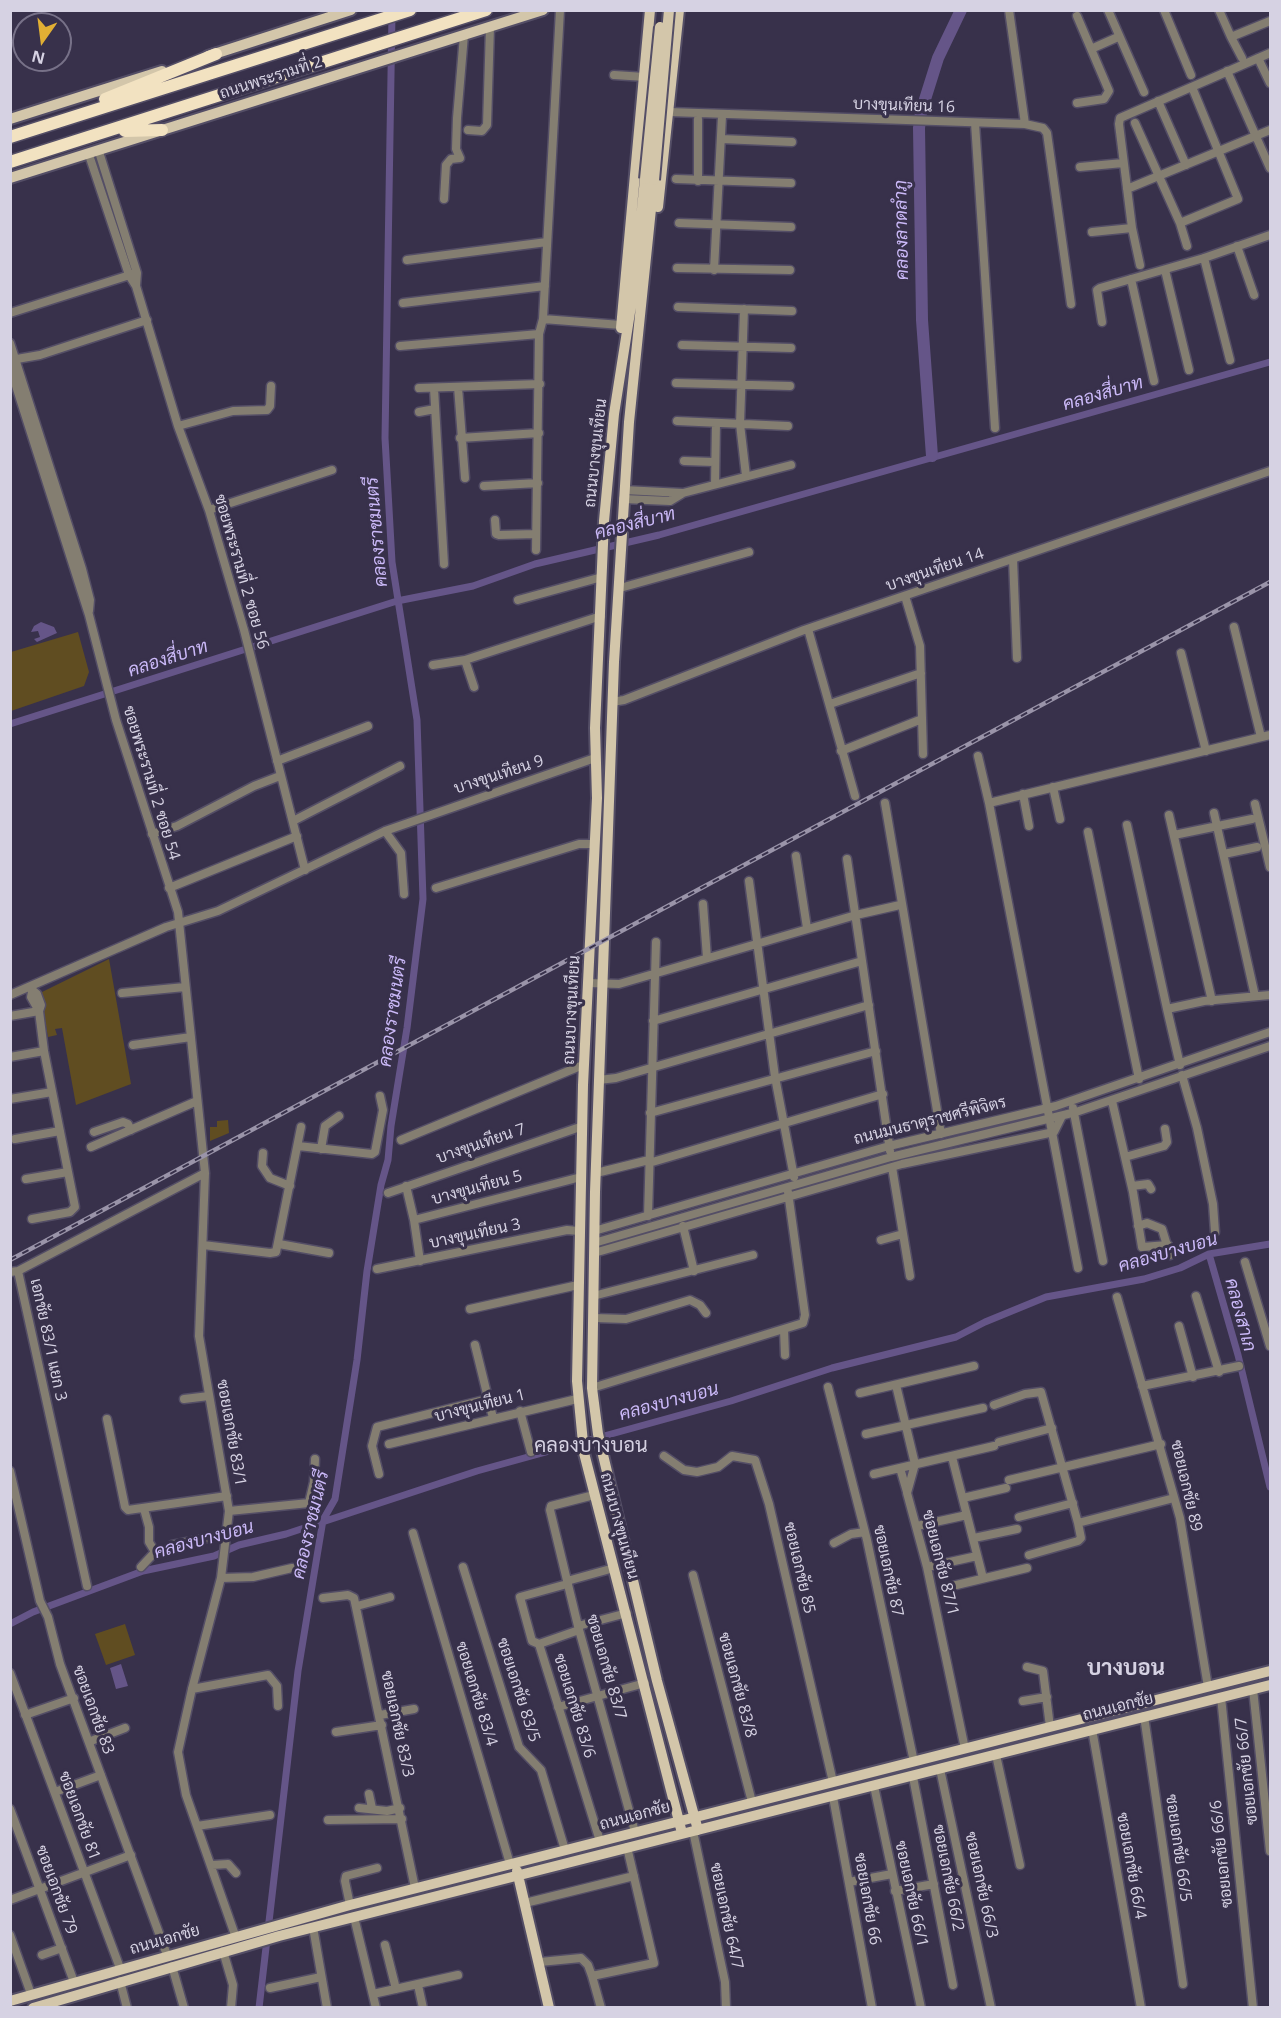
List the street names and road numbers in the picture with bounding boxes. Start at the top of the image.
street label: ถนนพระรามที่ 2 [217,52,325,104]
street label: บางขุนเทียน 16 [853,95,955,117]
street label: ถนนบางขุนเทียน [581,398,611,508]
street label: ซอยพระรามที่ 2 ซอย 56 [210,492,272,652]
street label: บางขุนเทียน 14 [884,544,986,596]
street label: ซอยพระรามที่ 2 ซอย 54 [118,704,184,862]
street label: บางขุนเทียน 9 [452,751,546,799]
street label: ถนนบางขุนเทียน [560,955,584,1065]
street label: ถนนมนธาตุราชศรีพิจิตร [852,1093,1008,1149]
street label: บางขุนเทียน 7 [434,1120,528,1168]
street label: บางขุนเทียน 5 [430,1167,524,1209]
street label: บางขุนเทียน 3 [427,1215,523,1253]
street label: เอกชัย 83/1 แยก 3 [26,1277,70,1403]
street label: ซอยเอกชัย 83/1 [212,1378,250,1488]
street label: บางขุนเทียน 1 [432,1385,528,1427]
street label: ซอยเอกชัย 89 [1166,1438,1206,1534]
street label: ถนนบางขุนเทียน [596,1471,642,1581]
street label: ซอยเอกชัย 87/1 [918,1508,962,1618]
street label: ซอยเอกชัย 85 [779,1520,819,1616]
street label: ซอยเอกชัย 87 [869,1523,907,1619]
street label: ซอยเอกชัย 83/7 [582,1612,630,1722]
street label: ซอยเอกชัย 83/8 [714,1630,760,1740]
street label: ซอยเอกชัย 83/5 [492,1636,544,1744]
street label: ซอยเอกชัย 83/4 [451,1639,501,1749]
street label: ซอยเอกชัย 83/6 [549,1651,599,1761]
street label: ซอยเอกชัย 83 [68,1663,118,1757]
street label: ซอยเอกชัย 83/3 [376,1669,418,1779]
street label: ถนนเอกชัย [1081,1689,1155,1725]
street label: ซอยเอกชัย 66/7 [1232,1716,1262,1826]
street label: ซอยเอกชัย 81 [54,1769,104,1863]
street label: ซอยเอกชัย 66/5 [1161,1793,1195,1903]
street label: ถนนเอกชัย [598,1797,672,1835]
street label: ซอยเอกชัย 66/6 [1207,1799,1237,1909]
street label: ซอยเอกชัย 66/4 [1112,1811,1150,1921]
street label: ซอยเอกชัย 66/2 [928,1823,968,1933]
street label: ซอยเอกชัย 66/3 [960,1830,1002,1940]
street label: ซอยเอกชัย 66/1 [890,1839,932,1949]
street label: ซอยเอกชัย 79 [31,1843,81,1937]
street label: ซอยเอกชัย 66 [849,1851,885,1947]
street label: ซอยเอกชัย 64/7 [705,1861,747,1971]
street label: ถนนเอกชัย [128,1921,202,1959]

